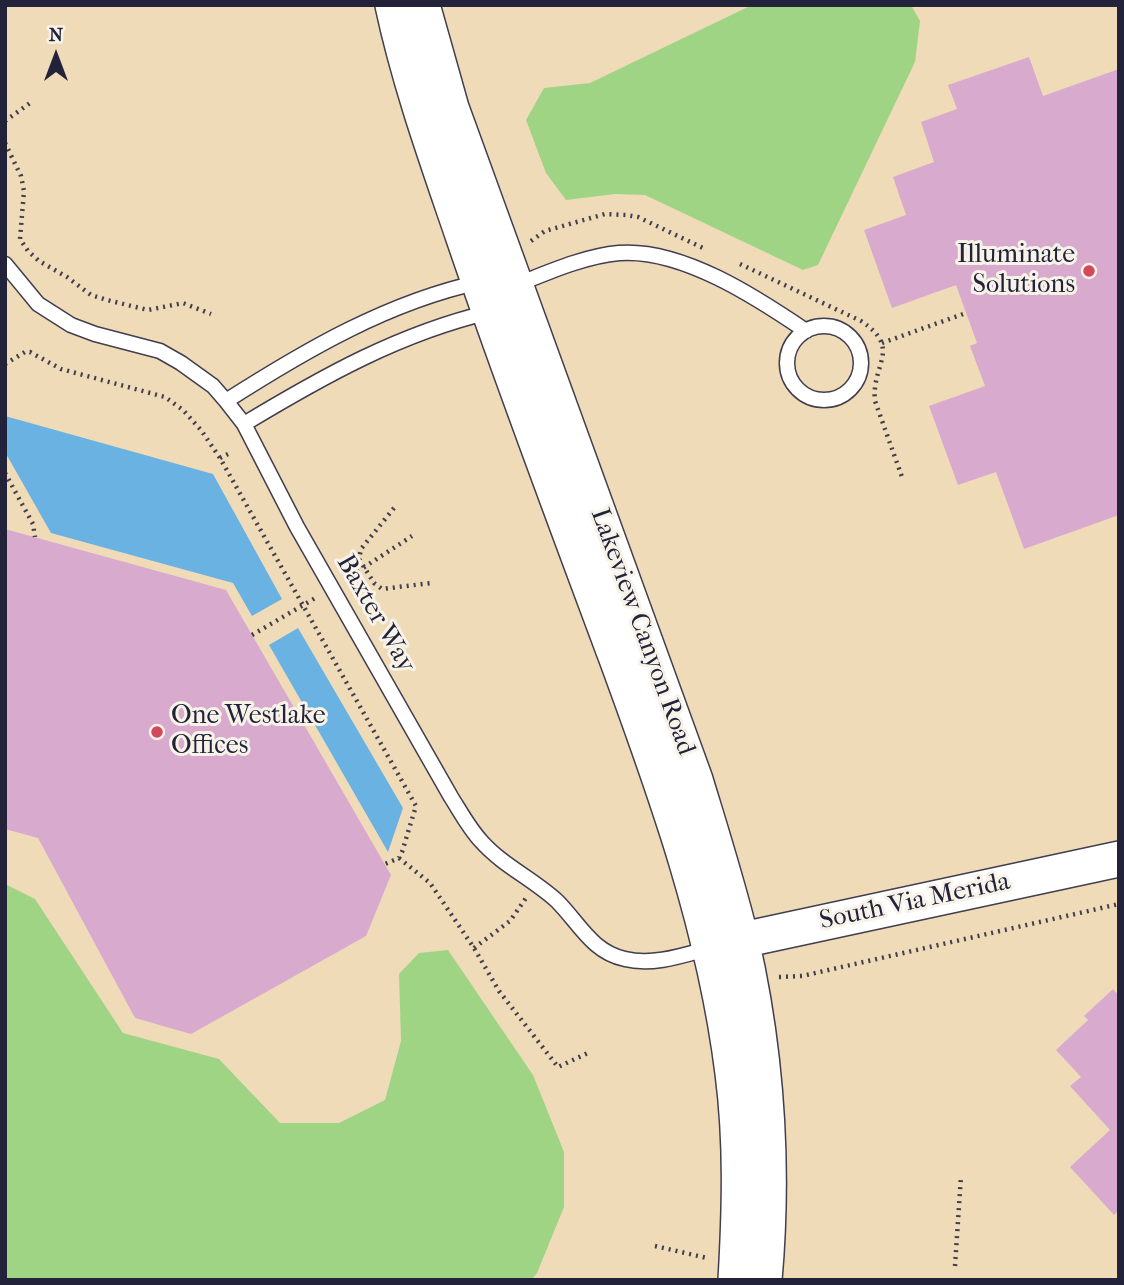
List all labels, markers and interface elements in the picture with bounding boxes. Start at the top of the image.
north arrow [21,21,91,91]
text: N [49,24,63,46]
place label: Illuminate Solutions [957,240,1075,302]
marker: Illuminate Solutions [1081,263,1097,279]
street label: Lakeview Canyon Road [583,504,701,760]
street label: Baxter Way [329,550,421,678]
place label: One Westlake Offices [171,701,326,762]
marker: One Westlake Offices [149,724,165,740]
street label: South Via Merida [817,867,1013,937]

